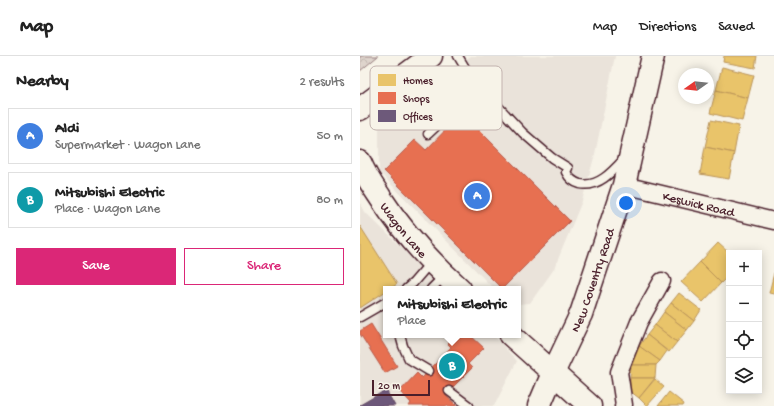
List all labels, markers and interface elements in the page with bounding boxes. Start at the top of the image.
text: Map [20,16,53,39]
text: Map [593,19,617,36]
text: Directions [639,19,696,36]
text: Saved [718,19,754,36]
legend [370,66,502,130]
north arrow [678,68,714,104]
text: Nearby [16,72,69,92]
text: 2 results [299,75,344,90]
text: Homes [403,76,433,88]
text: Shops [403,94,430,106]
text: Offices [403,111,433,124]
text: Aldi [55,120,79,138]
text: A [26,129,34,144]
text: 50 m [316,129,343,144]
text: Supermarket · Wagon Lane [55,138,200,153]
pin: A [464,181,490,211]
text: Mitsubishi Electric [55,184,164,202]
street label: Keswick Road [661,190,737,222]
text: B [27,193,33,208]
text: 80 m [316,193,343,208]
your location [616,193,636,213]
street label: Wagon Lane [376,200,429,262]
text: Place · Wagon Lane [55,202,160,217]
street label: New Coventry Road [569,226,619,335]
button: Save [16,248,176,285]
button: Share [184,248,344,285]
map controls [726,250,762,394]
button: + [726,250,762,286]
popup [383,286,521,338]
button: − [726,286,762,322]
text: Mitsubishi Electric [397,296,507,314]
text: Place [397,314,426,329]
button: locate [726,322,762,358]
pin: B [439,351,465,381]
button: layers [726,358,762,394]
scale bar [372,378,430,397]
text: 20 m [378,381,400,393]

